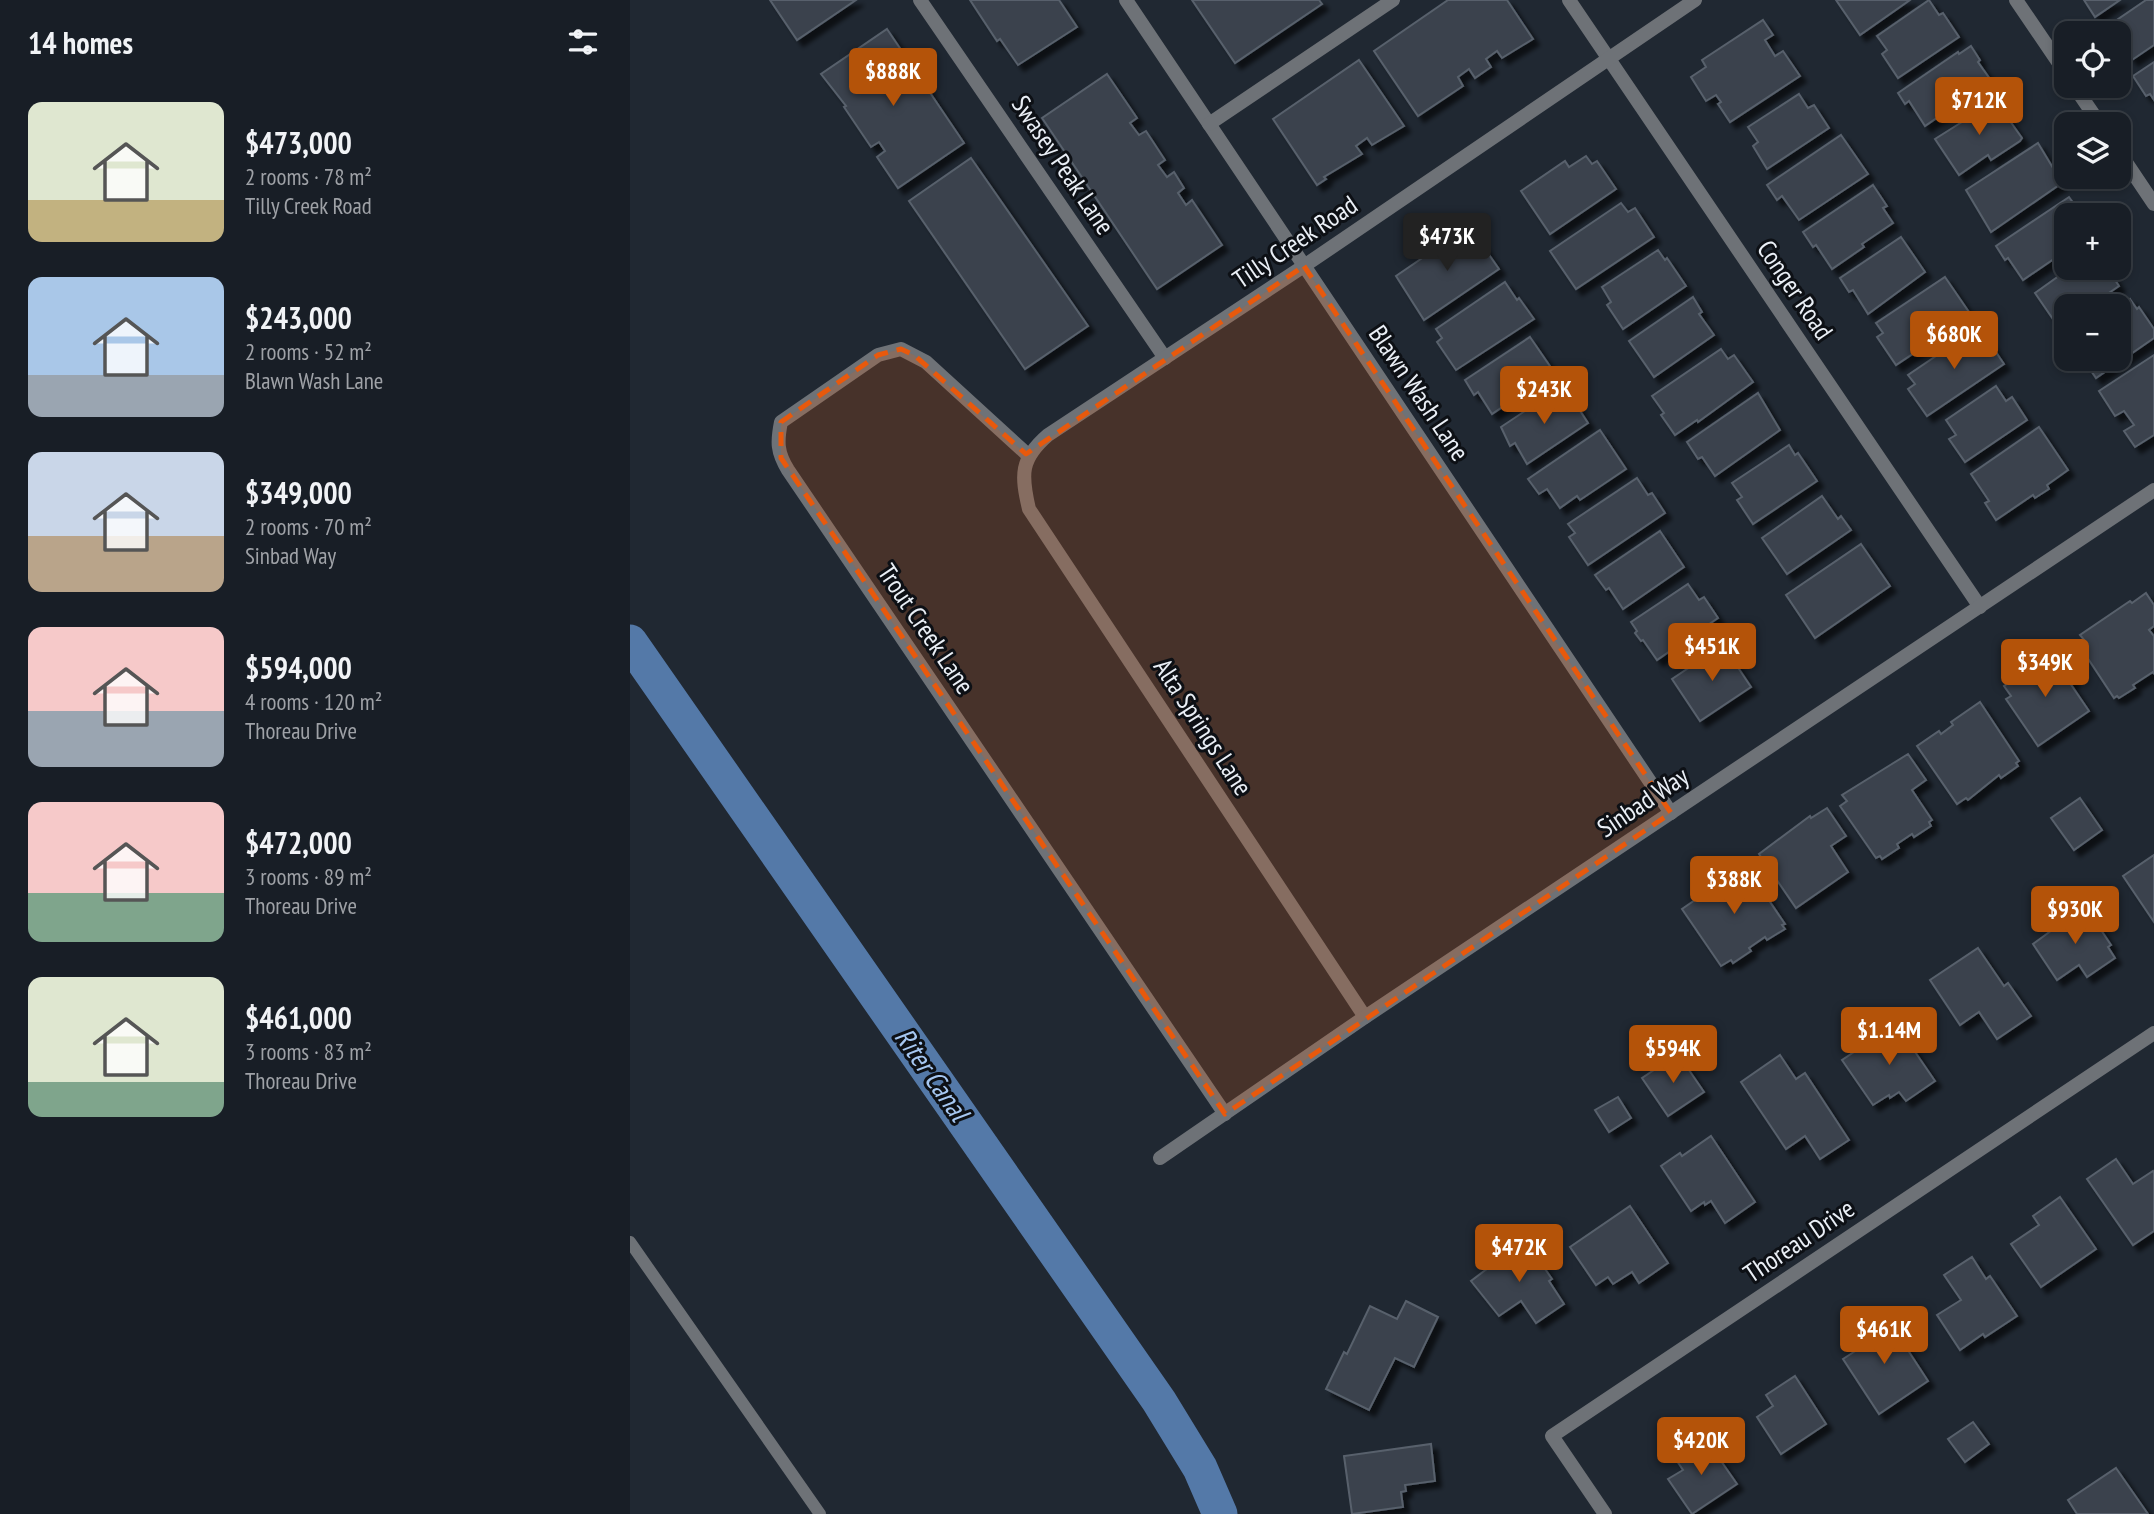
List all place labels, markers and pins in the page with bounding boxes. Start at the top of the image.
pin: $888K [844,48,942,108]
pin: $712K [1930,78,2028,137]
pin: $473K [1398,214,1496,273]
pin: $680K [1905,312,2003,371]
pin: $243K [1495,366,1593,426]
pin: $451K [1663,624,1761,683]
pin: $349K [1996,640,2094,699]
pin: $388K [1685,856,1783,916]
pin: $930K [2026,886,2124,946]
pin: $1.14M [1832,1007,1946,1067]
pin: $594K [1624,1026,1722,1085]
pin: $472K [1470,1224,1568,1284]
pin: $461K [1835,1306,1933,1366]
pin: $420K [1652,1418,1750,1477]

